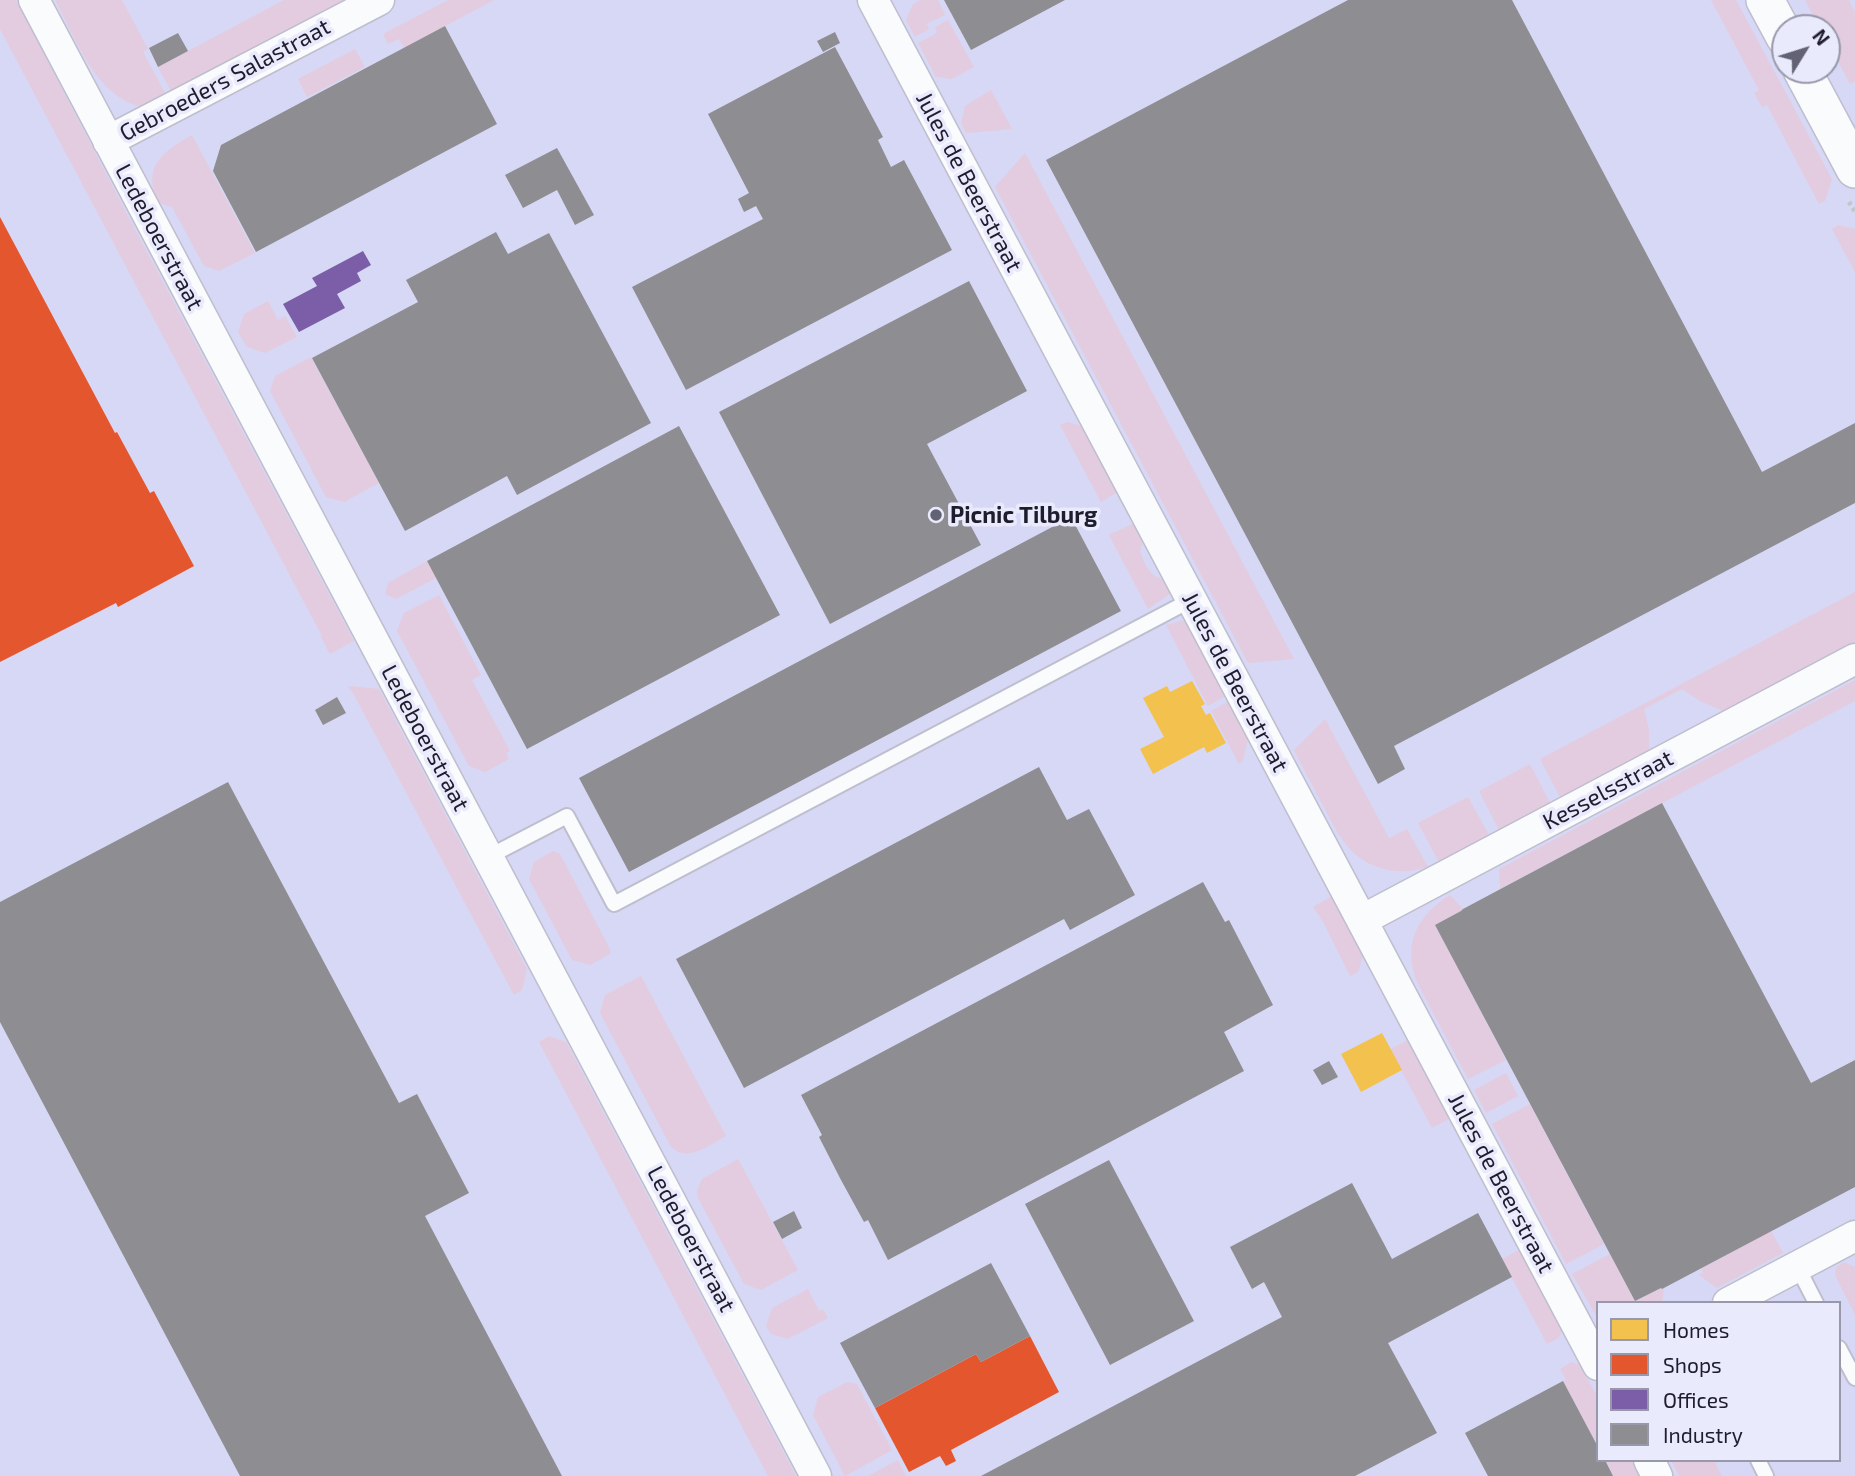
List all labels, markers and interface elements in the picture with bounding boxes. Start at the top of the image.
street label: Gebroeders Salastraat [115,13,335,147]
north arrow [1771,14,1841,84]
text: N [1808,25,1835,49]
street label: Jules de Beerstraat [910,87,1028,277]
street label: Ledeboerstraat [109,159,209,315]
place label: Picnic Tilburg [950,501,1097,529]
marker: Picnic Tilburg [928,507,944,523]
street label: Jules de Beerstraat [1176,587,1294,777]
street label: Ledeboerstraat [375,660,475,816]
street label: Kesselsstraat [1538,744,1678,836]
street label: Jules de Beerstraat [1442,1088,1560,1278]
street label: Ledeboerstraat [641,1161,741,1317]
legend [1596,1301,1841,1462]
text: Homes [1663,1317,1729,1342]
text: Shops [1663,1352,1722,1377]
text: Offices [1663,1387,1729,1412]
text: Industry [1663,1422,1743,1447]

